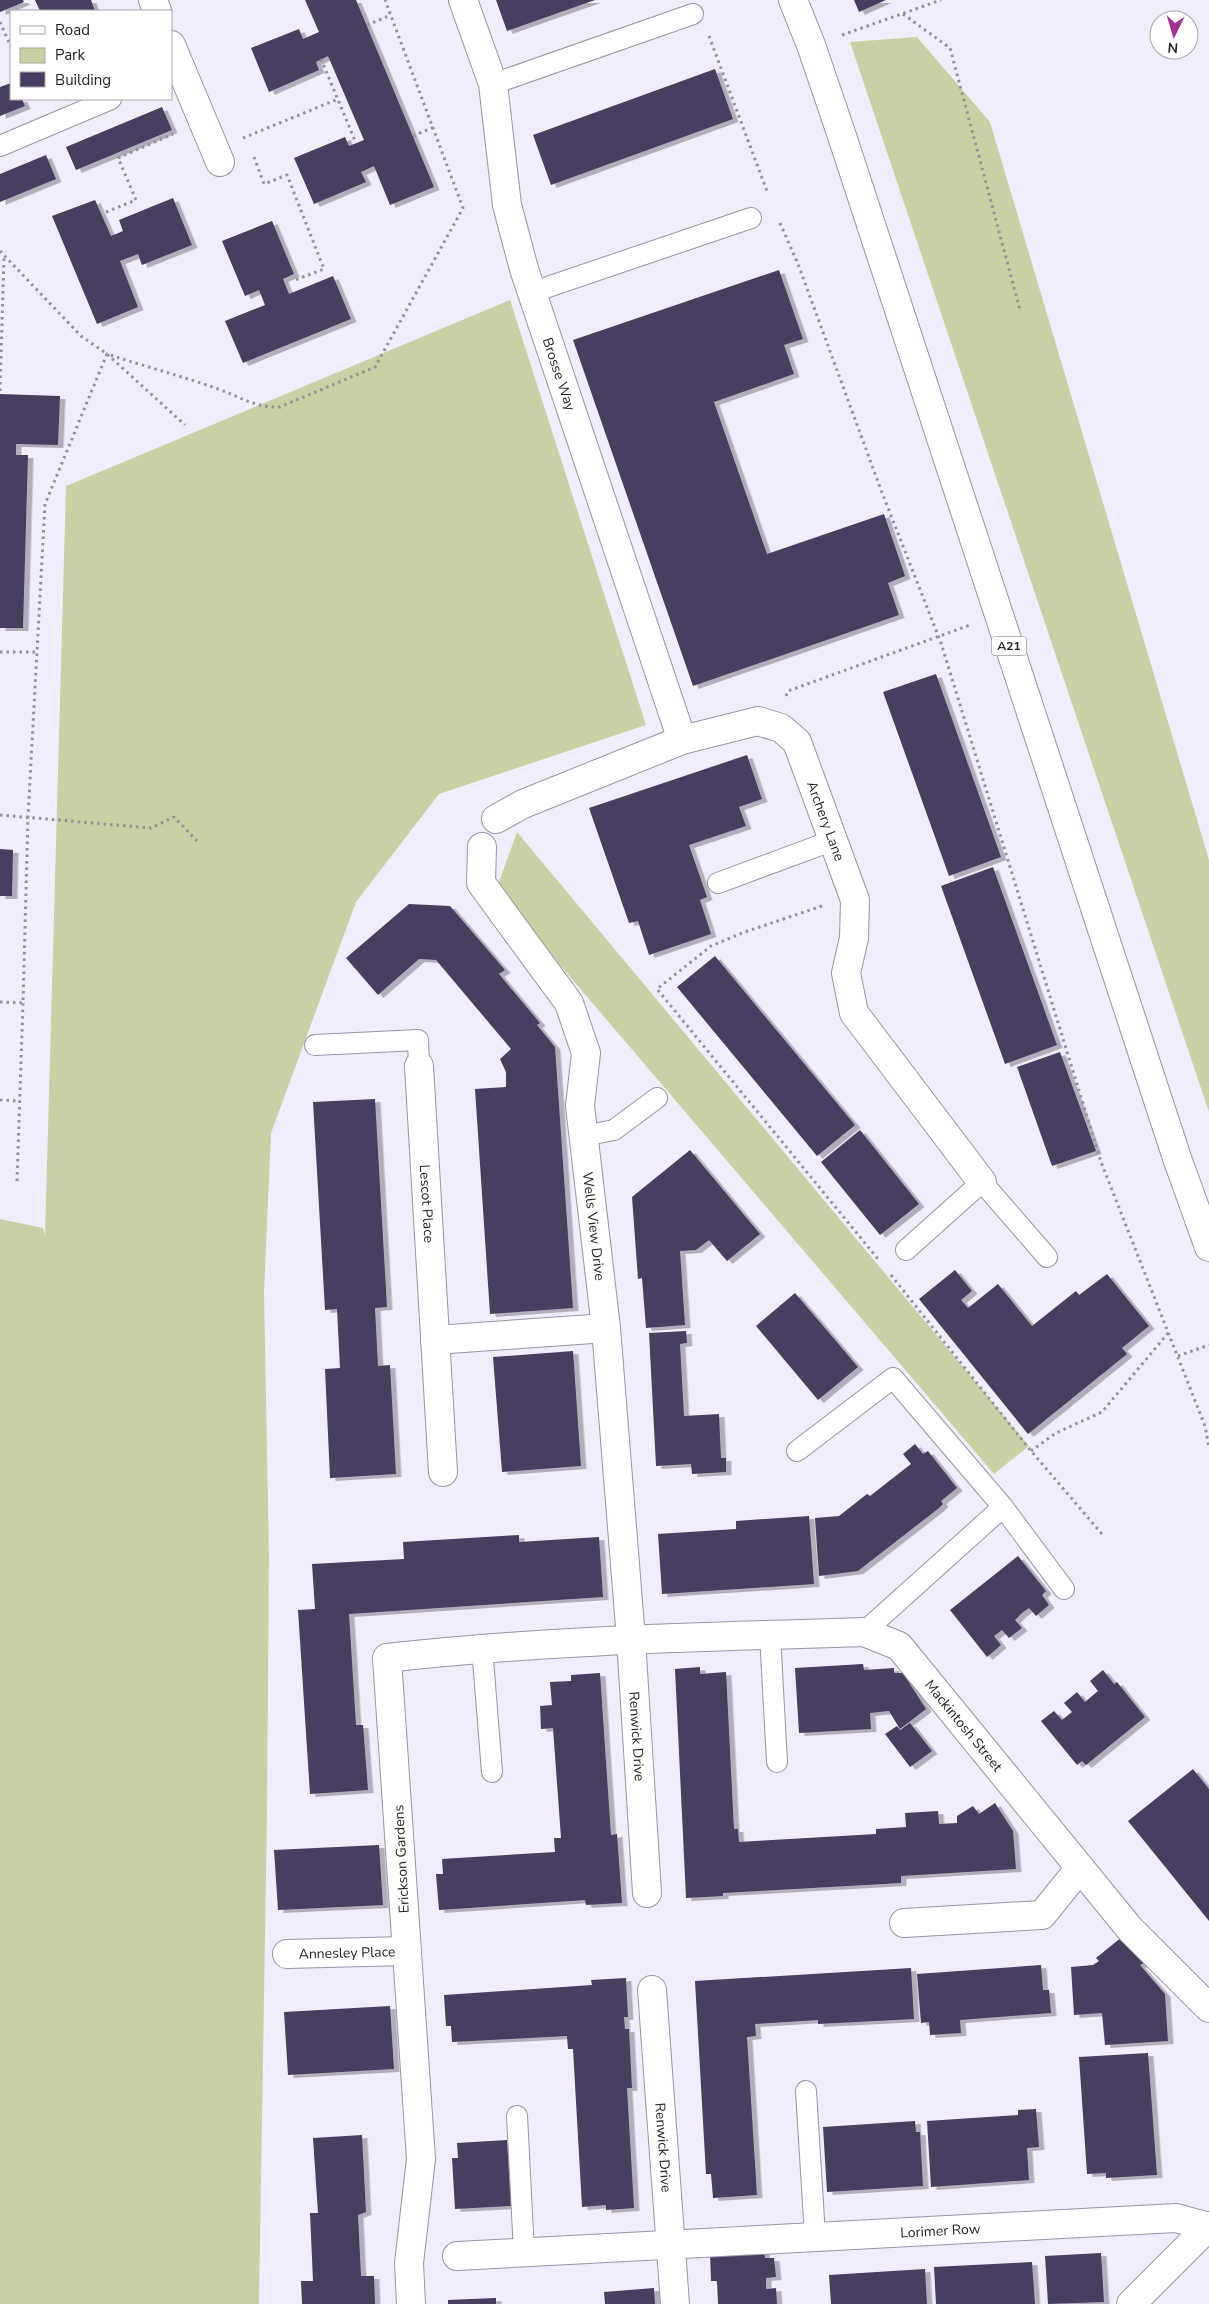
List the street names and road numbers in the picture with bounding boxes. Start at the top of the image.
street label: Brosse Way [538,335,580,414]
road number: A21 [992,636,1026,656]
street label: Archery Lane [802,779,849,864]
street label: Lescot Place [415,1164,438,1244]
street label: Wells View Drive [578,1171,609,1282]
street label: Mackintosh Street [920,1676,1007,1776]
street label: Renwick Drive [624,1691,649,1782]
street label: Erickson Gardens [389,1804,414,1914]
street label: Annesley Place [298,1942,396,1964]
street label: Renwick Drive [650,2102,676,2193]
street label: Lorimer Row [900,2219,981,2243]

